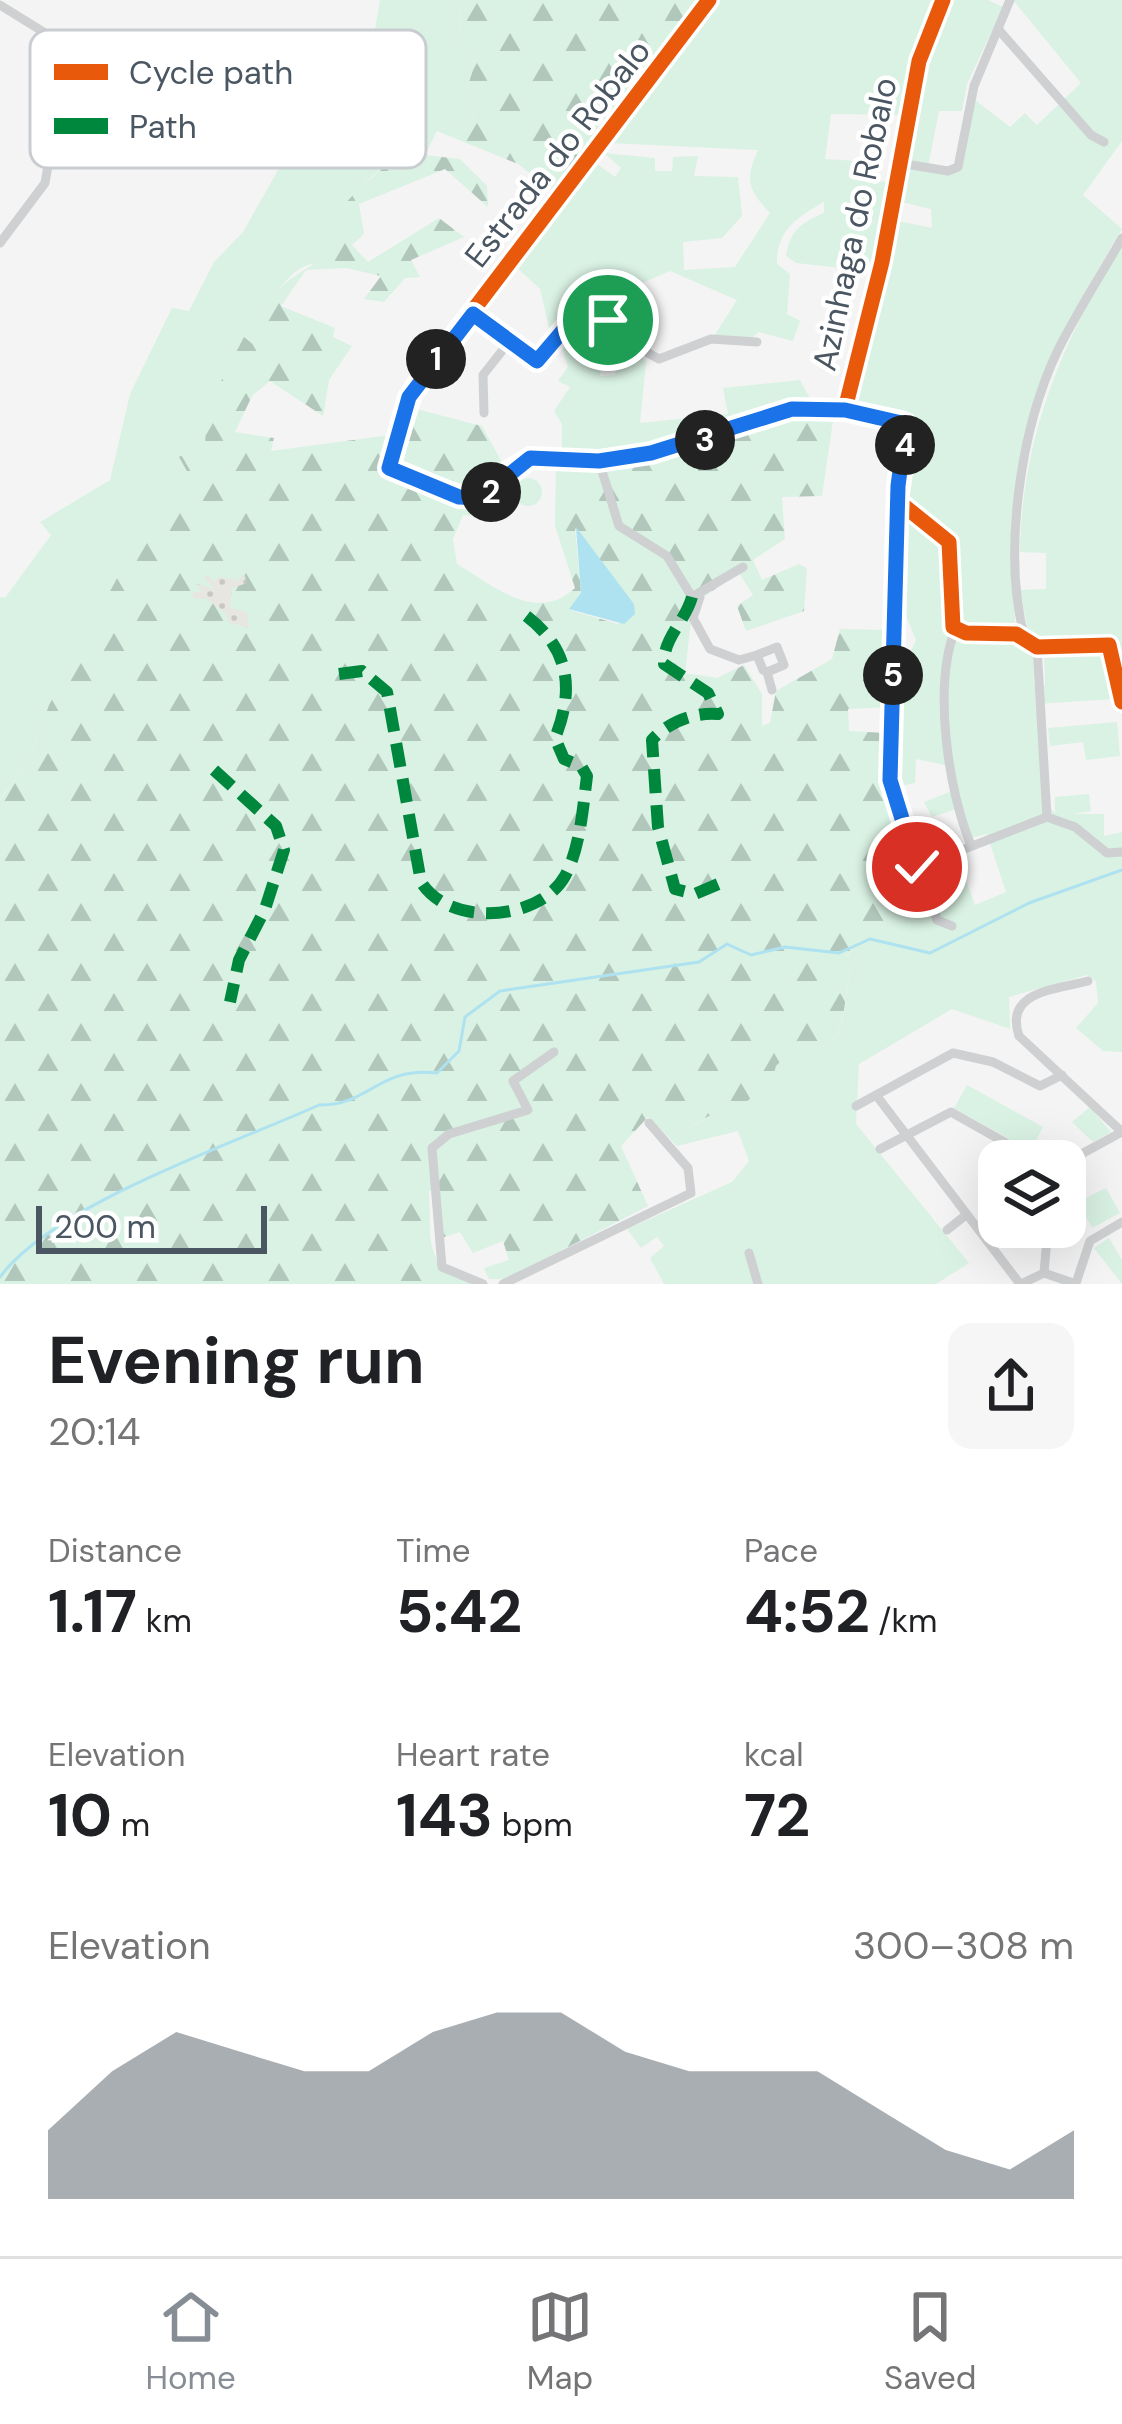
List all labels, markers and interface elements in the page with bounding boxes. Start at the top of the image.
legend [30,30,426,168]
street label: Estrada do Robalo [455,31,660,276]
text: Cycle path [129,51,293,94]
street label: Azinhaga do Robalo [802,74,907,375]
text: Path [129,105,197,148]
pin [557,269,659,371]
icon: arrive [575,287,641,353]
pin: 1 [406,329,466,389]
text: 1 [430,337,442,380]
pin: 3 [675,410,735,470]
pin: 4 [875,415,935,475]
text: 3 [695,418,715,461]
text: 4 [894,423,916,466]
pin: 2 [461,462,521,522]
text: 2 [481,470,501,513]
pin: 5 [863,645,923,705]
text: 5 [883,653,903,696]
pin [866,816,968,918]
icon: check [884,834,950,900]
map controls [978,1140,1086,1248]
button: layers [978,1140,1086,1248]
scale bar [36,1200,267,1253]
text: 200 m [54,1205,156,1248]
text: Evening run [48,1318,425,1403]
button: share [948,1323,1074,1449]
text: 20:14 [48,1406,140,1457]
text: Distance [48,1529,182,1572]
text: Time [396,1529,471,1572]
text: Pace [744,1529,818,1572]
text: 1.17 [48,1572,137,1651]
text: 5:42 [396,1572,522,1651]
text: 4:52 [744,1572,870,1651]
text: km [137,1599,192,1642]
text: /km [870,1599,938,1642]
text: Elevation [48,1733,186,1776]
text: Heart rate [396,1733,550,1776]
text: kcal [744,1733,804,1776]
text: 10 [48,1776,112,1855]
text: 143 [396,1776,493,1855]
text: 72 [744,1776,810,1855]
text: m [112,1803,150,1846]
text: bpm [493,1803,573,1846]
text: Elevation [48,1920,211,1971]
text: 300–308 m [853,1920,1074,1971]
tab: Home [145,2284,236,2399]
tab: Map [527,2284,593,2399]
tab: Saved [884,2284,977,2399]

